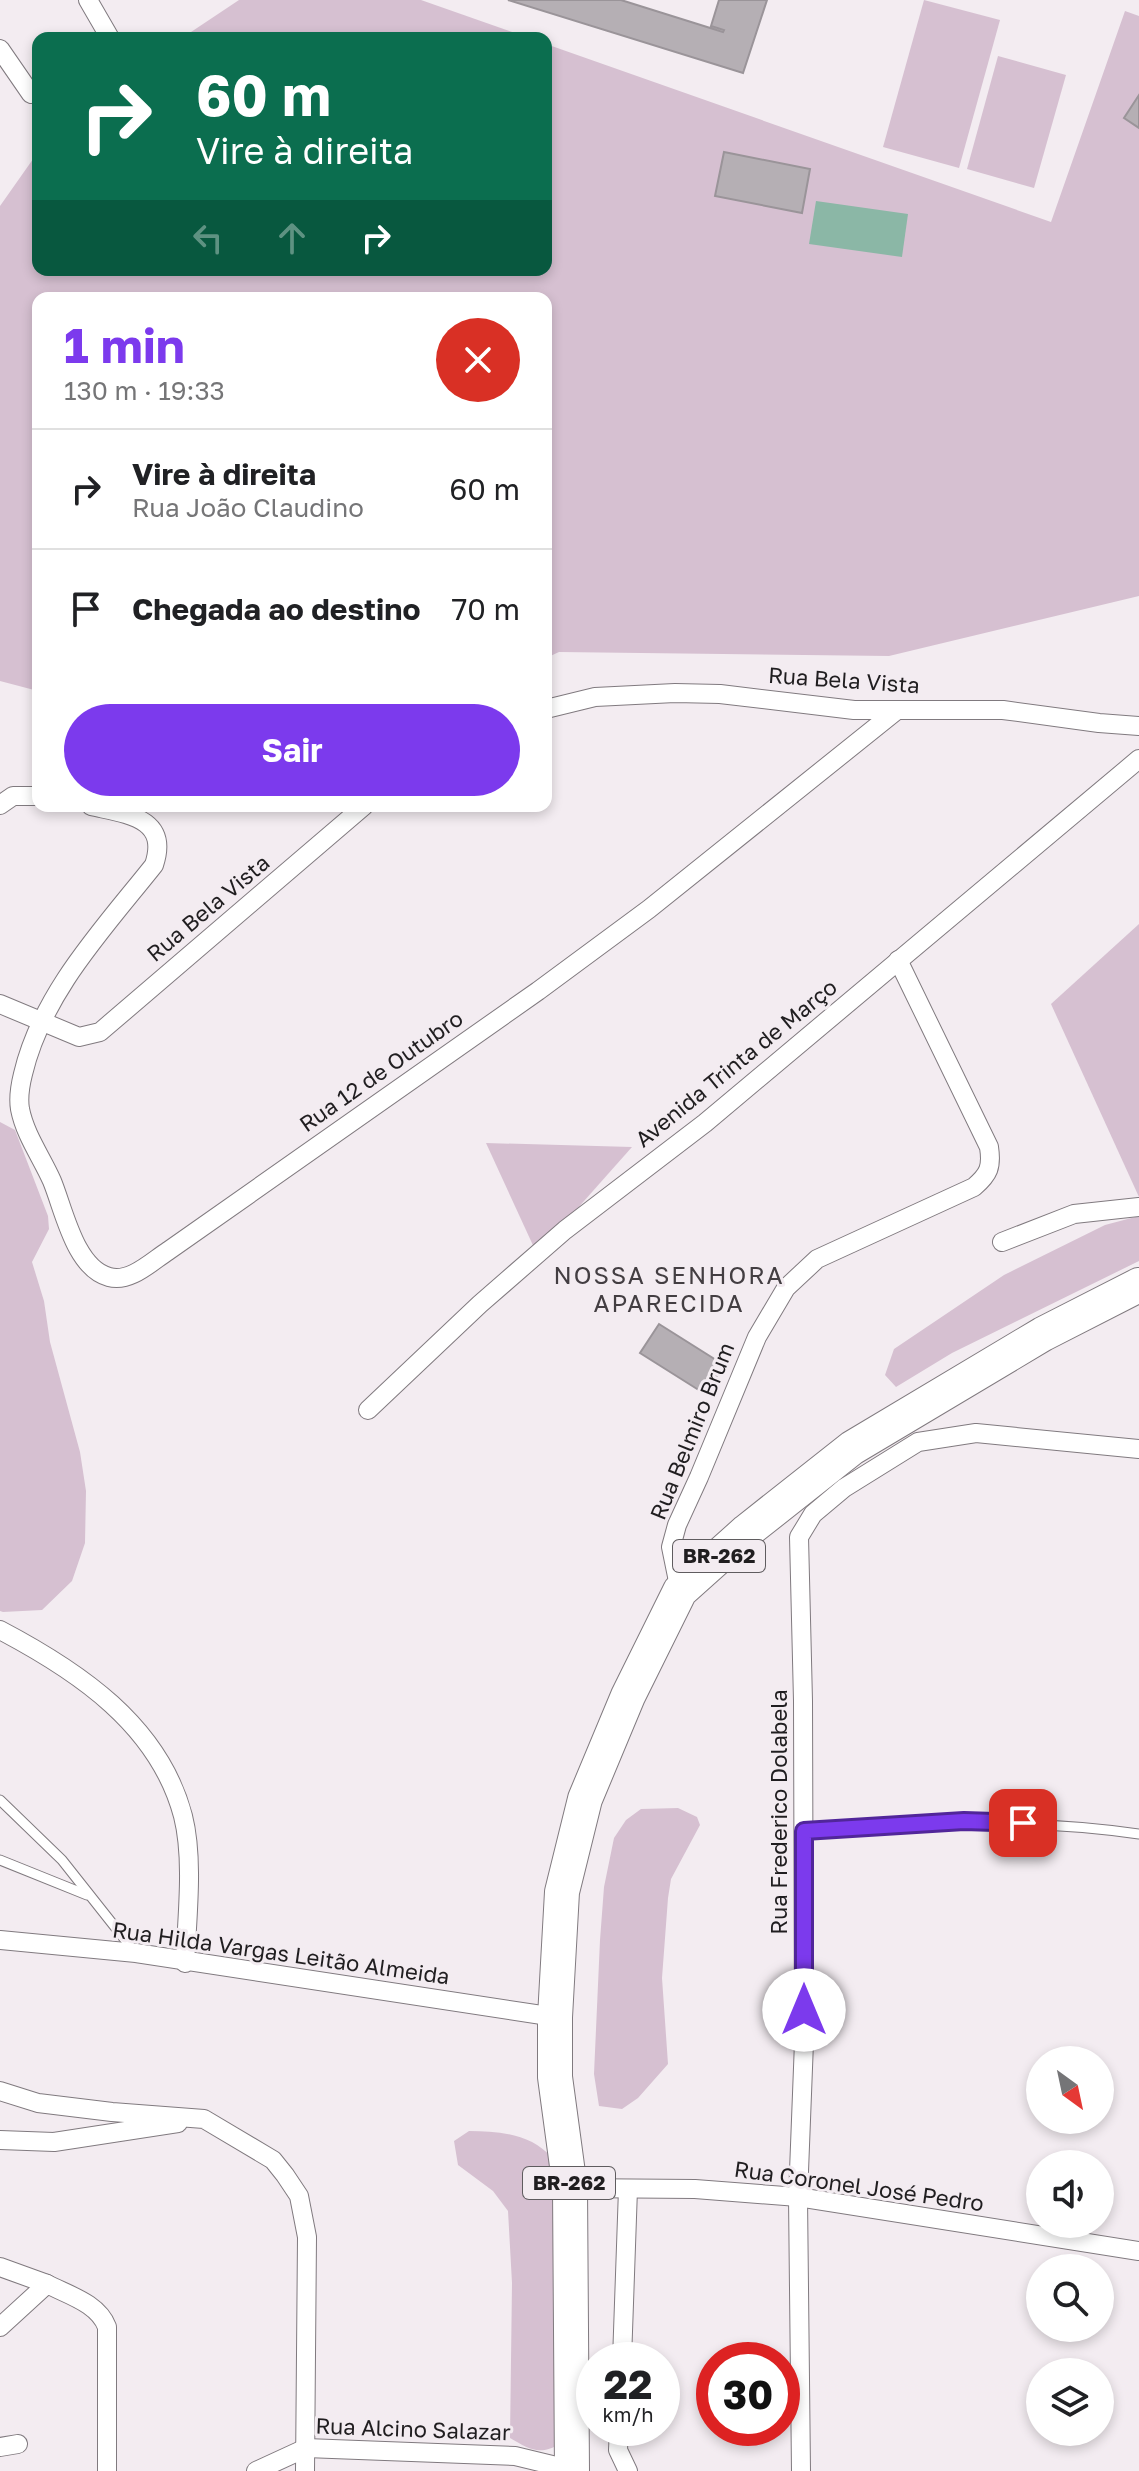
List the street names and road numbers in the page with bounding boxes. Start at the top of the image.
street label: Rua Bela Vista [767,661,921,698]
street label: Rua Bela Vista [141,848,274,967]
street label: Avenida Trinta de Março [629,973,842,1152]
street label: Rua 12 de Outubro [294,1004,468,1137]
street label: Rua Belmiro Brum [644,1338,739,1523]
road number: BR-262 [673,1540,765,1572]
street label: Rua Frederico Dolabela [765,1689,792,1935]
street label: Rua Hilda Vargas Leitão Almeida [111,1915,451,1990]
street label: Rua Coronel José Pedro [733,2155,986,2216]
road number: BR-262 [523,2167,615,2199]
street label: Rua Alcino Salazar [315,2412,511,2445]

